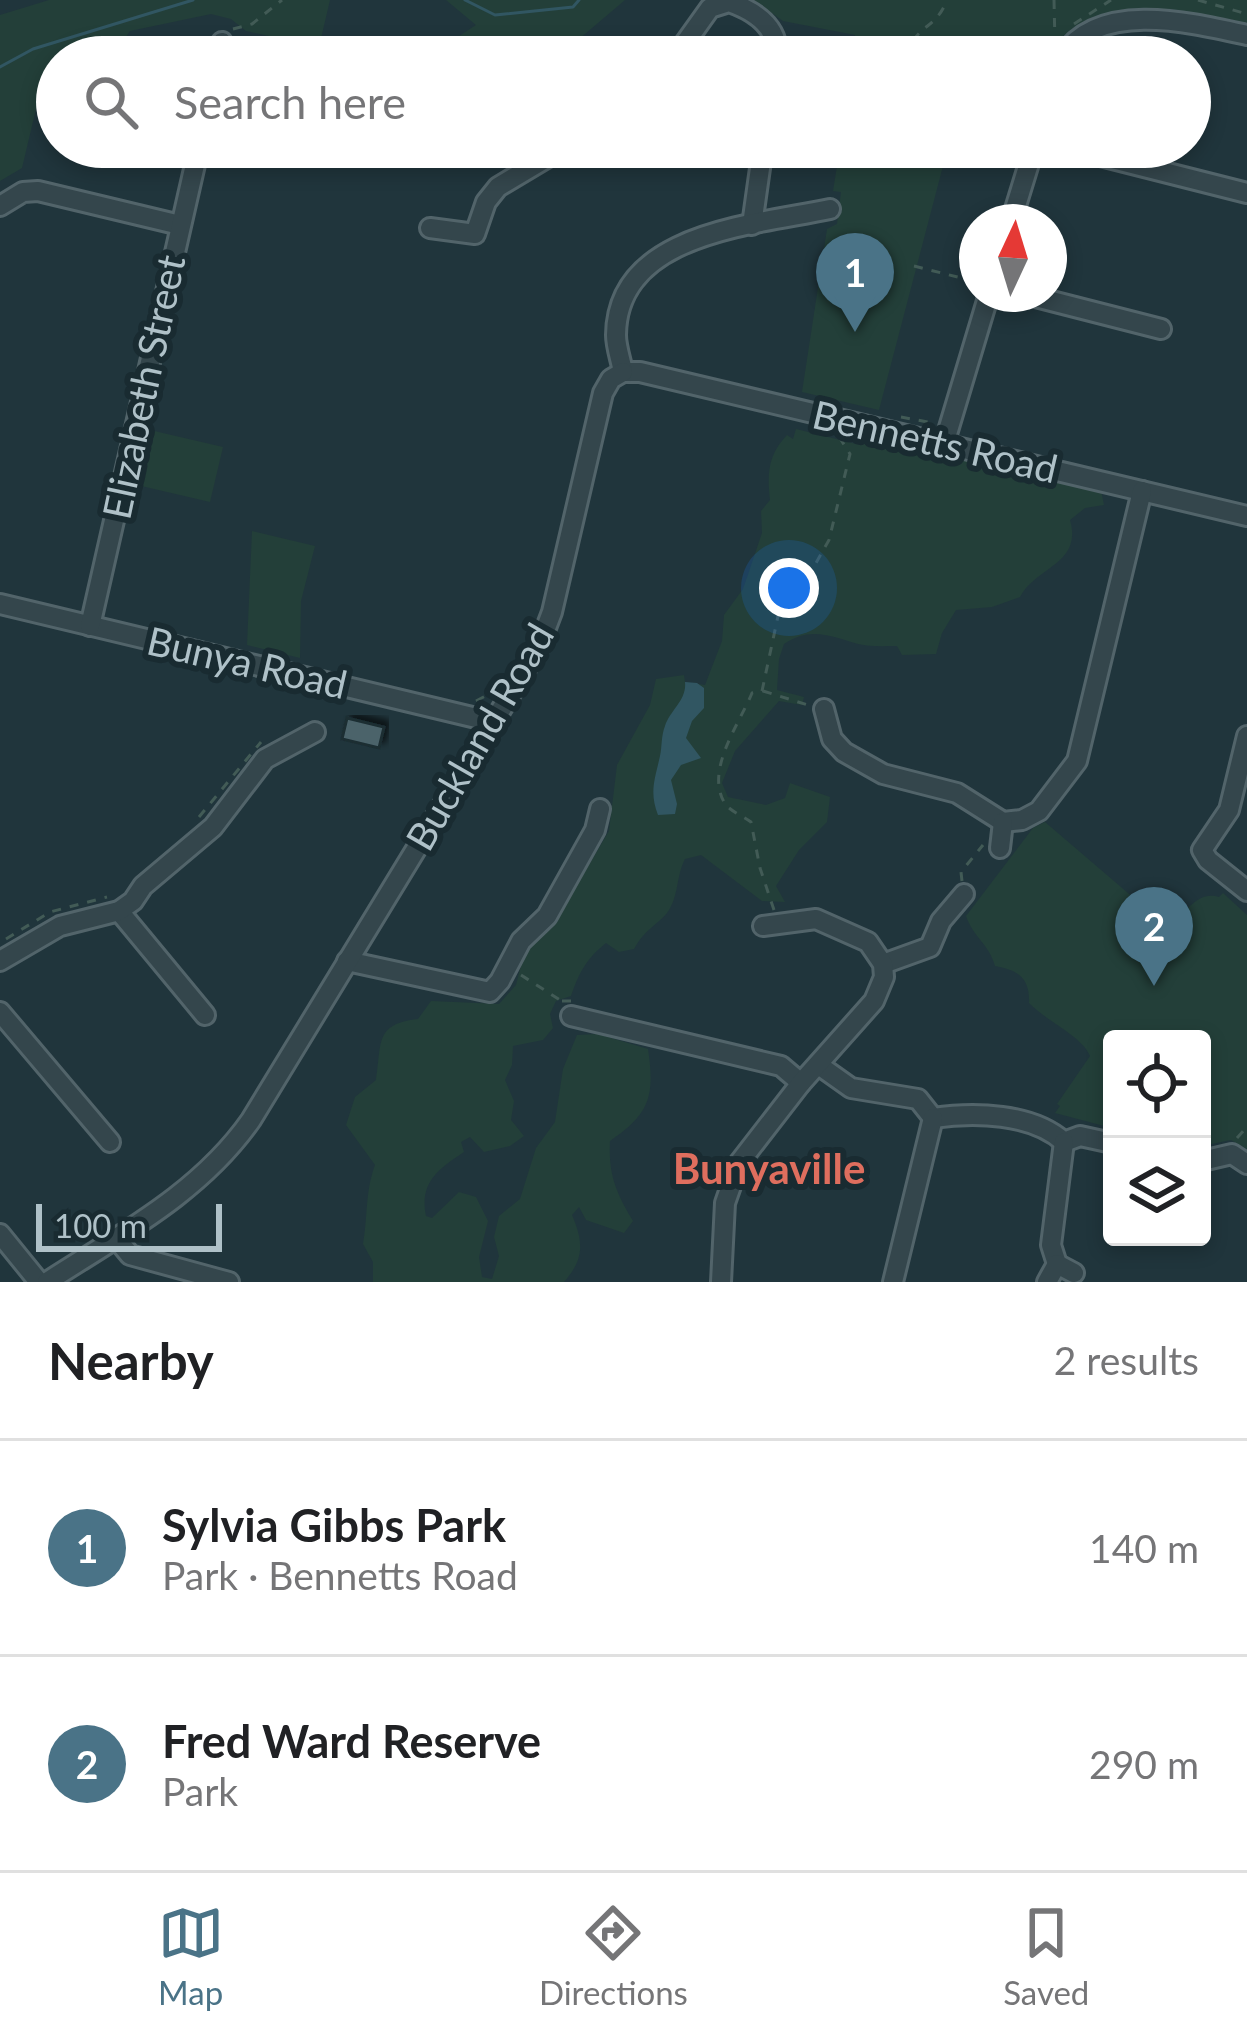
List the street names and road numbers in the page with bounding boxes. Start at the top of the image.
street label: Elizabeth Street [93,251,193,523]
street label: Bennetts Road [808,391,1062,492]
street label: Buckland Road [396,615,562,858]
street label: Bunya Road [143,617,351,707]

